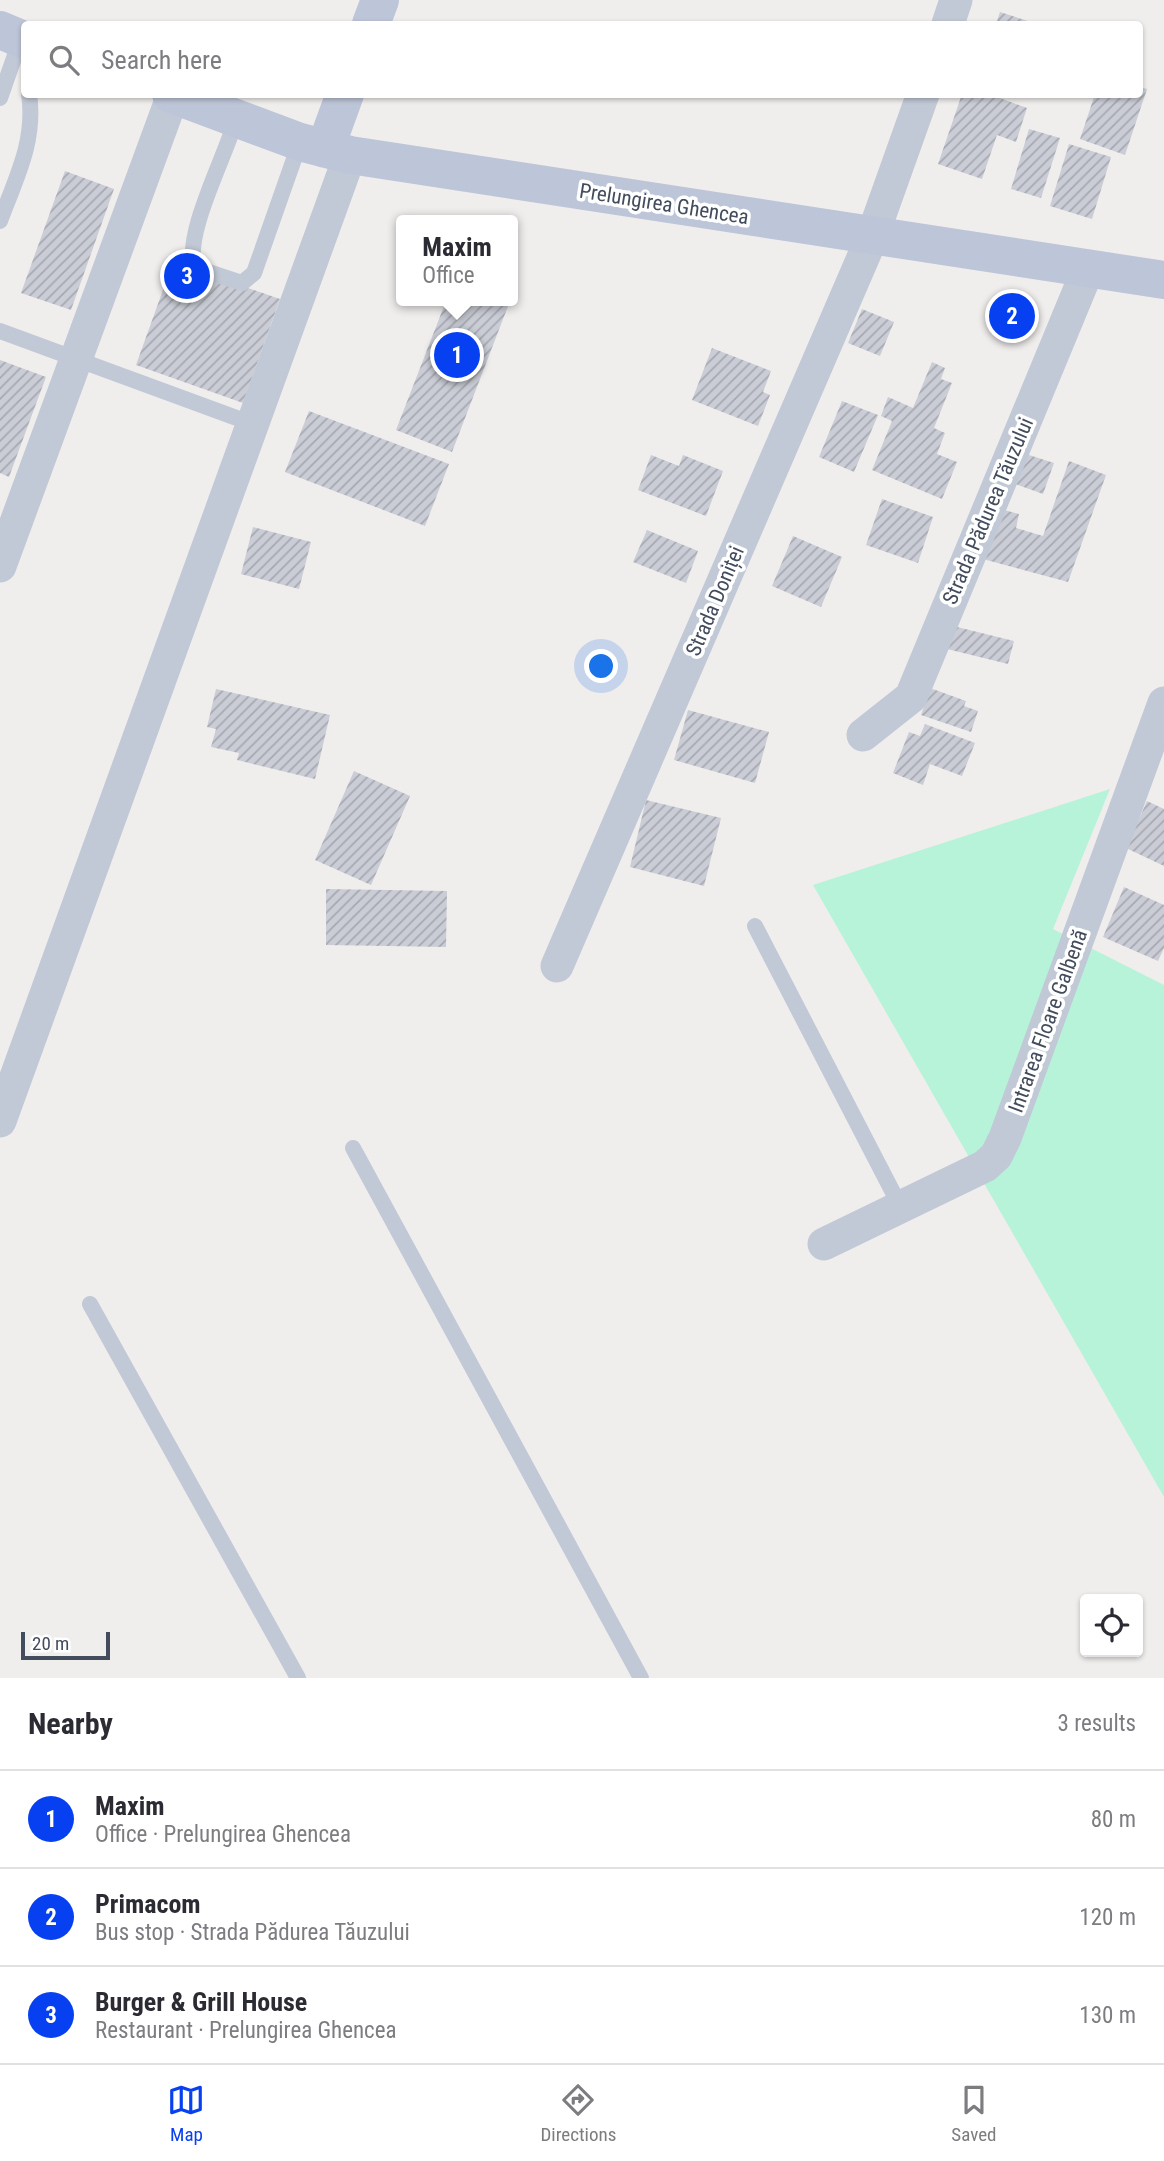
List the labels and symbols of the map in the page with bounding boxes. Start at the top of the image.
street label: Prelungirea Ghencea [578,179,750,229]
pin: 3 [164,250,210,302]
pin: 2 [989,290,1035,342]
pin: 1 [434,329,480,381]
street label: Strada Pădurea Tăuzului [938,414,1038,608]
street label: Strada Doniței [681,543,750,660]
your location [584,649,618,683]
street label: Intrarea Floare Galbenă [1004,926,1092,1116]
scale bar [21,1629,110,1661]

